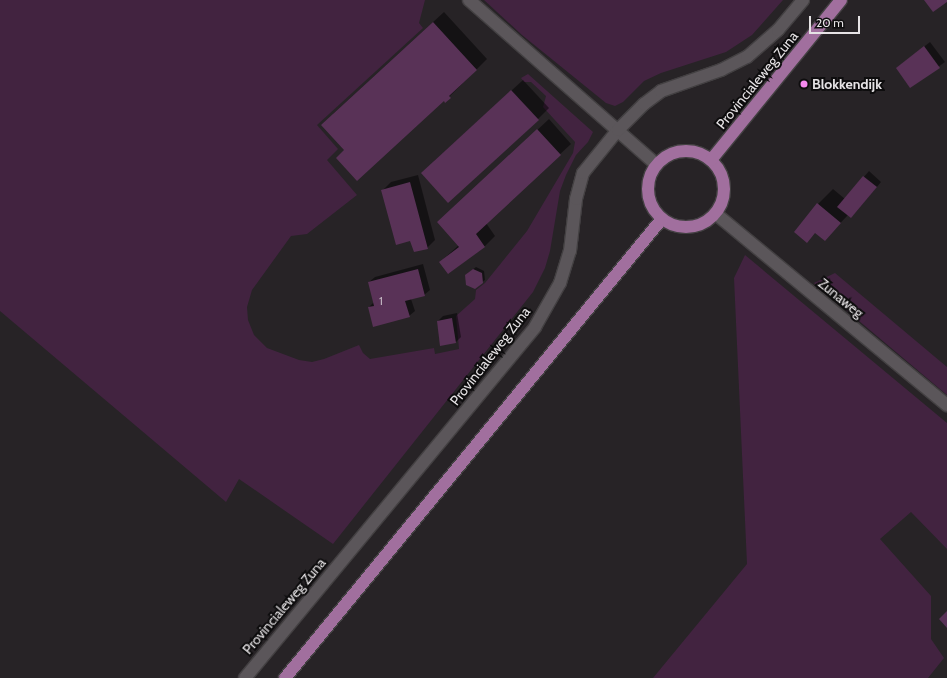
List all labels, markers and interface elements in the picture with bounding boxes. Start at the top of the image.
scale bar [811,8,862,34]
text: 20 m [816,15,844,30]
street label: Provincialeweg Zuna [713,28,801,132]
place label: Blokkendijk [812,76,882,92]
marker: Blokkendijk [799,79,809,89]
street label: Zunaweg [815,275,867,321]
house number: 1 [379,294,383,308]
street label: Provincialeweg Zuna [446,303,534,409]
street label: Provincialeweg Zuna [239,555,329,657]

